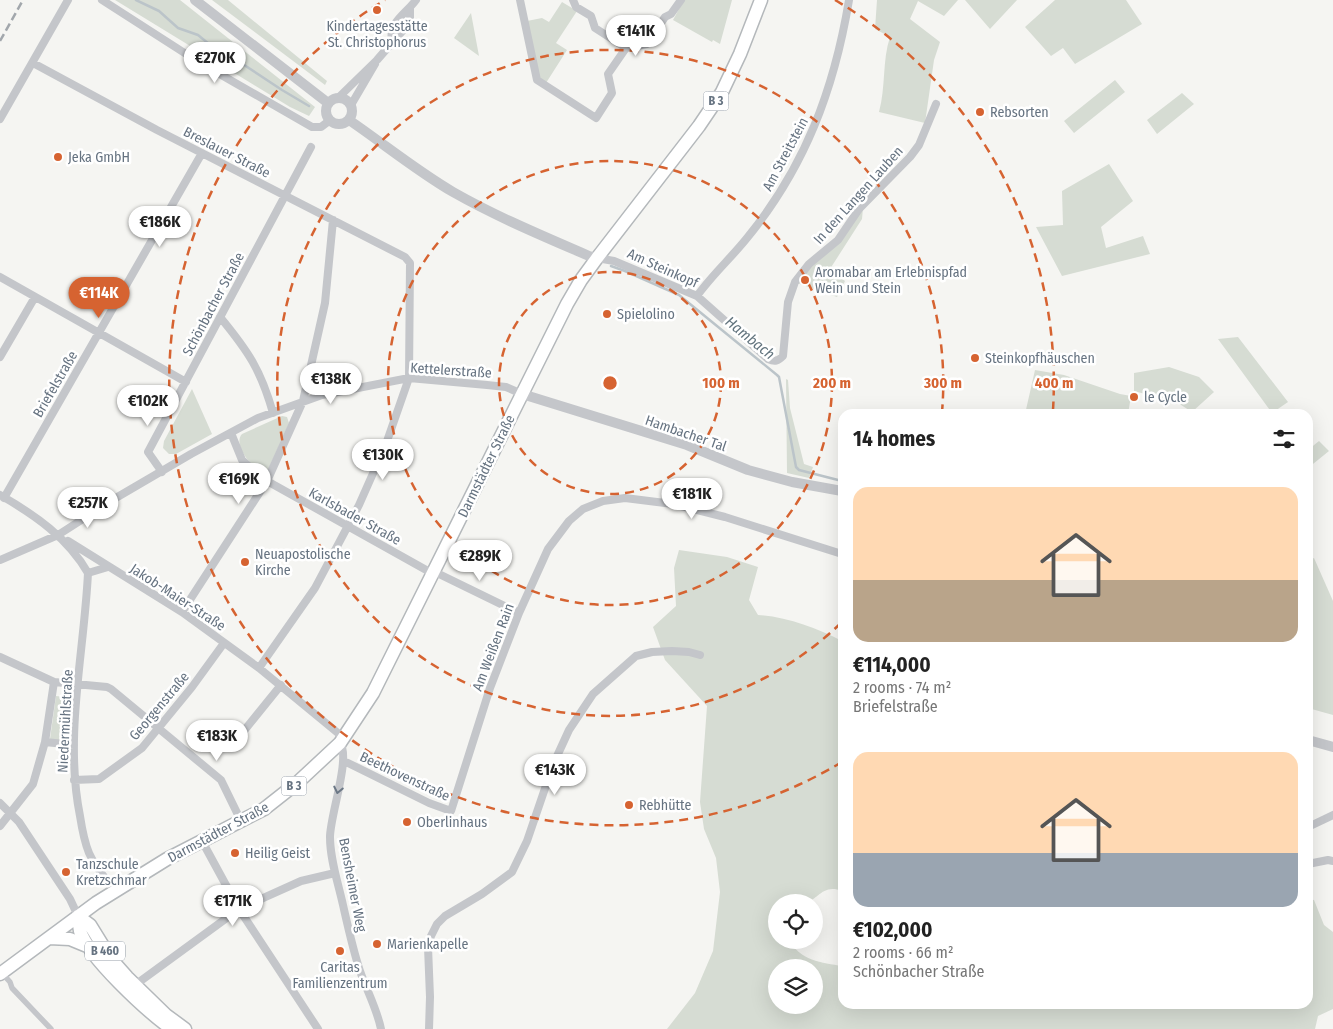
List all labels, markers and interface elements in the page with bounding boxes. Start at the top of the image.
marker: Kindertagesstätte St. Christophorus [371,4,383,16]
pin: €141K [601,15,671,57]
place label: Kindertagesstätte St. Christophorus [326,18,428,51]
text: €141K [617,21,655,40]
pin: €270K [180,42,250,84]
text: €270K [195,48,235,67]
road number: B 3 [704,92,728,110]
place label: Rebsorten [990,104,1049,121]
marker: Rebsorten [974,106,986,118]
street label: Am Streitstein [759,115,812,194]
street label: Breslauer Straße [181,123,273,182]
street label: In den Langen Lauben [810,143,907,248]
place label: Jeka GmbH [68,149,130,166]
marker: Jeka GmbH [52,151,64,163]
pin: €186K [125,206,195,248]
text: €186K [140,212,180,231]
street label: Am Steinkopf [625,245,703,292]
street label: Schönbacher Straße [179,249,248,359]
place label: Aromabar am Erlebnispfad Wein und Stein [815,264,967,297]
marker: Aromabar am Erlebnispfad Wein und Stein [799,274,811,286]
pin: €114K [64,276,134,319]
text: €114K [80,283,118,302]
place label: Spielolino [617,306,675,323]
marker: Spielolino [601,308,613,320]
water label: Hambach [722,313,778,363]
street label: Briefelstraße [30,348,81,421]
place label: Steinkopfhäuschen [985,350,1095,367]
marker: Steinkopfhäuschen [969,352,981,364]
street label: Kettelerstraße [410,359,492,382]
pin: €138K [296,362,366,405]
text: €138K [311,369,351,388]
centre of rings [601,374,619,392]
text: 100 m [702,374,740,392]
text: 200 m [812,374,851,392]
text: 300 m [923,374,962,392]
text: 400 m [1035,374,1073,392]
pin: €102K [113,384,183,427]
place label: le Cycle [1144,389,1187,406]
text: €102K [128,391,168,410]
marker: le Cycle [1128,391,1140,403]
street label: Darmstädter Straße [454,412,519,520]
street label: Hambacher Tal [643,412,729,455]
icon: filters [1270,425,1298,453]
text: 14 homes [853,426,935,452]
pin: €130K [348,438,418,481]
text: €130K [363,445,403,464]
pin: €169K [204,462,274,505]
text: €169K [219,469,259,488]
pin: €181K [657,478,727,520]
street label: Karlsbader Straße [306,484,404,549]
text: €181K [672,484,712,503]
pin: €257K [53,486,123,529]
text: €257K [68,493,108,512]
icon: home [1031,520,1121,610]
pin: €289K [445,540,515,582]
place label: Neuapostolische Kirche [255,546,351,579]
text: €289K [459,546,501,565]
marker: Neuapostolische Kirche [239,556,251,568]
street label: Jakob-Maier-Straße [127,560,229,635]
street label: Am Weißen Rain [469,601,518,693]
text: €114,000 [853,652,931,678]
street label: Niedermühlstraße [54,669,77,773]
street label: Georgenstraße [126,669,193,744]
text: 2 rooms · 74 m² [853,678,951,697]
text: Briefelstraße [853,697,938,716]
pin: €183K [182,720,252,762]
text: €183K [197,726,237,745]
street label: Beethovenstraße [357,748,453,805]
pin: €143K [520,754,590,796]
text: €143K [535,760,575,779]
road number: B 3 [282,776,306,796]
icon: home [1031,785,1121,875]
one-way arrow [333,786,343,795]
place label: Rebhütte [639,797,691,814]
street label: Darmstädter Straße [165,799,272,866]
marker: Rebhütte [623,799,635,811]
place label: Oberlinhaus [417,814,487,831]
marker: Oberlinhaus [401,816,413,828]
street label: Bensheimer Weg [335,837,370,934]
place label: Heilig Geist [245,845,310,862]
marker: Heilig Geist [229,847,241,859]
place label: Tanzschule Kretzschmar [76,856,147,889]
marker: Tanzschule Kretzschmar [60,866,72,878]
pin: €171K [198,884,268,927]
text: €171K [214,891,252,910]
map controls [768,894,823,1014]
button: locate [768,894,823,949]
text: €102,000 [853,917,932,943]
place label: Marienkapelle [387,936,468,953]
marker: Marienkapelle [371,938,383,950]
road number: B 460 [85,941,125,960]
text: 2 rooms · 66 m² [853,943,953,962]
marker: Caritas Familienzentrum [334,945,346,957]
place label: Caritas Familienzentrum [292,959,388,992]
button: layers [768,959,823,1014]
text: Schönbacher Straße [853,962,984,981]

